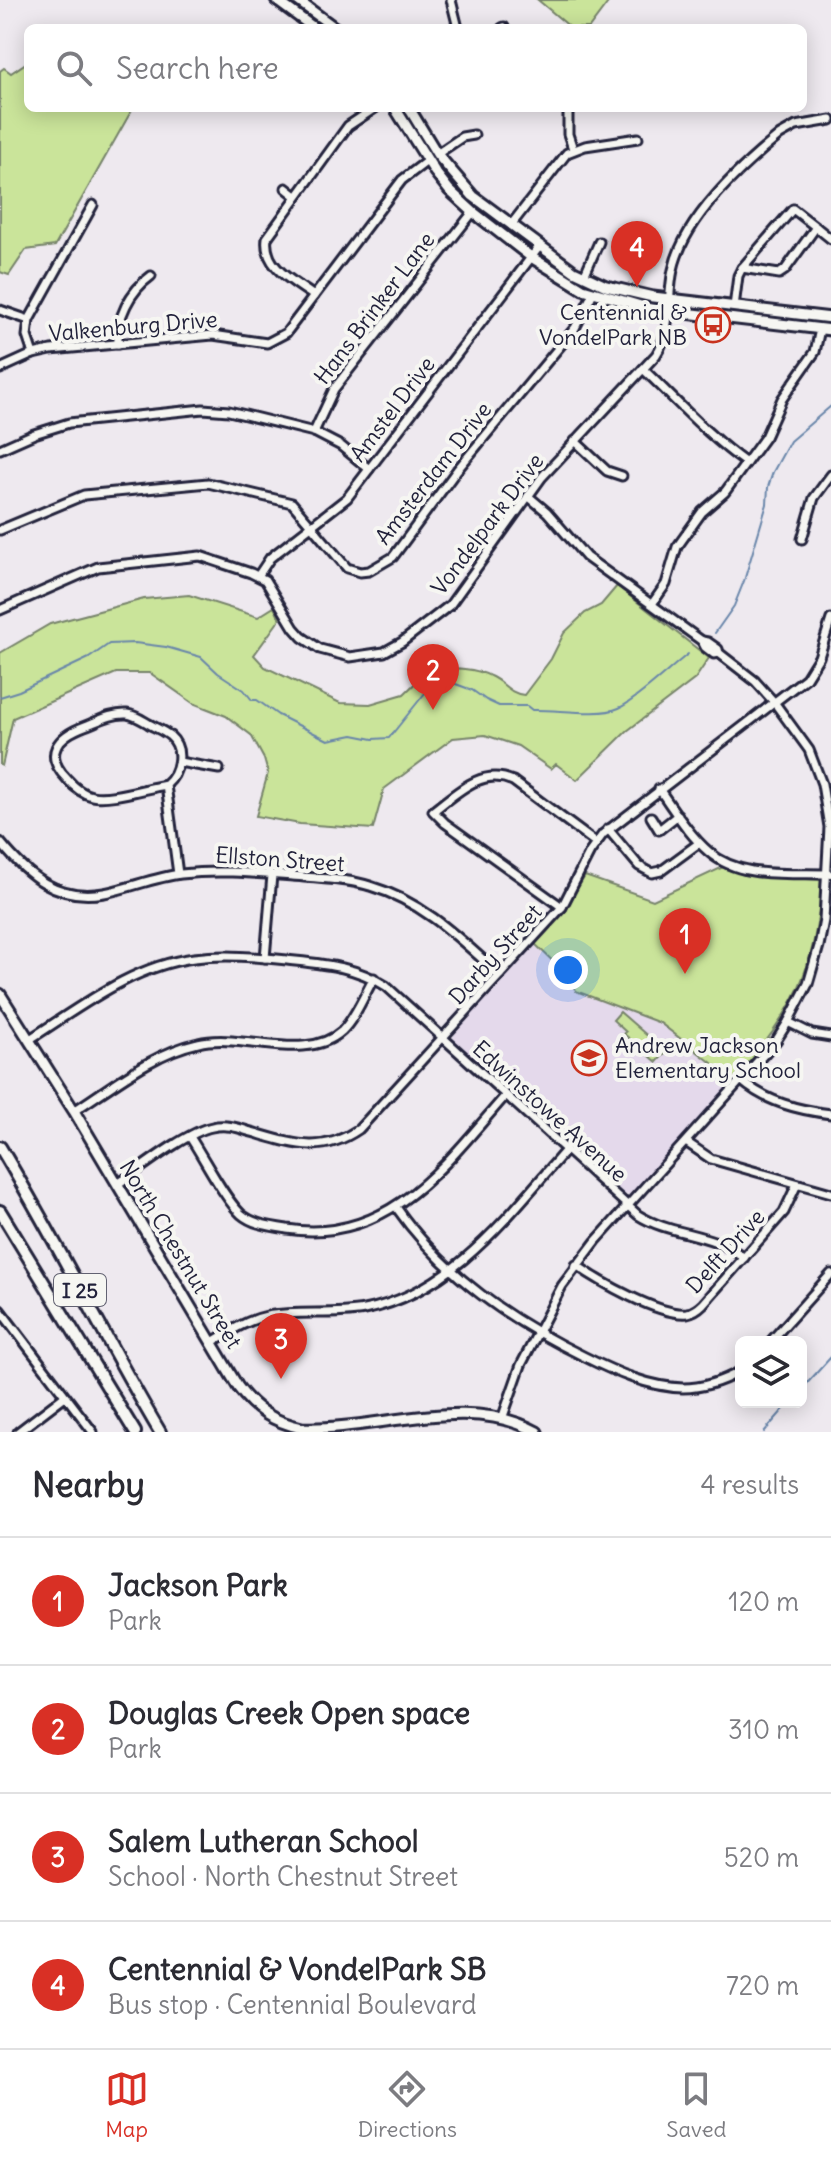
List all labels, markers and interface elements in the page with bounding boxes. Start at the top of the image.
search box [24,24,807,112]
icon: search [52,46,96,90]
text: Search here [116,49,279,87]
pin: 4 [611,221,663,287]
street label: Hans Brinker Lane [308,226,440,390]
place label: Centennial & VondelPark NB [539,298,687,351]
street label: Valkenburg Drive [47,305,219,347]
bus stop icon: Centennial & VondelPark NB [694,306,732,344]
street label: Amstel Drive [343,351,441,467]
street label: Amsterdam Drive [369,396,497,550]
street label: Vondelpark Drive [425,448,549,600]
pin: 2 [407,644,459,710]
street label: Ellston Street [215,841,345,877]
street label: Darby Street [443,898,547,1010]
pin: 1 [659,908,711,974]
your location [548,950,588,990]
place label: Andrew Jackson Elementary School [615,1031,801,1084]
street label: Edwinstowe Avenue [467,1034,633,1188]
school or university icon: Andrew Jackson Elementary School [570,1039,608,1077]
street label: North Chestnut Street [114,1155,248,1353]
street label: Delft Drive [680,1203,770,1299]
road number: I 25 [54,1274,106,1306]
pin: 3 [255,1313,307,1379]
map controls [735,1336,807,1408]
button: layers [735,1336,807,1408]
text: Nearby [32,1463,145,1506]
text: 4 results [701,1468,799,1501]
text: Jackson Park [108,1566,288,1604]
text: 1 [53,1585,63,1618]
text: 120 m [728,1585,799,1618]
text: Park [108,1604,162,1637]
text: Douglas Creek Open space [108,1694,470,1732]
text: 2 [51,1713,65,1746]
text: 310 m [728,1713,799,1746]
text: Park [108,1732,162,1765]
text: Salem Lutheran School [108,1822,418,1860]
text: 3 [51,1841,65,1874]
text: 520 m [724,1841,799,1874]
text: School · North Chestnut Street [108,1860,458,1893]
text: Centennial & VondelPark SB [108,1950,486,1988]
text: 4 [50,1969,66,2002]
text: 720 m [726,1969,799,2002]
text: Bus stop · Centennial Boulevard [108,1988,477,2021]
tab: Map [105,2067,149,2143]
tab: Directions [358,2067,457,2143]
tab: Saved [666,2067,726,2143]

